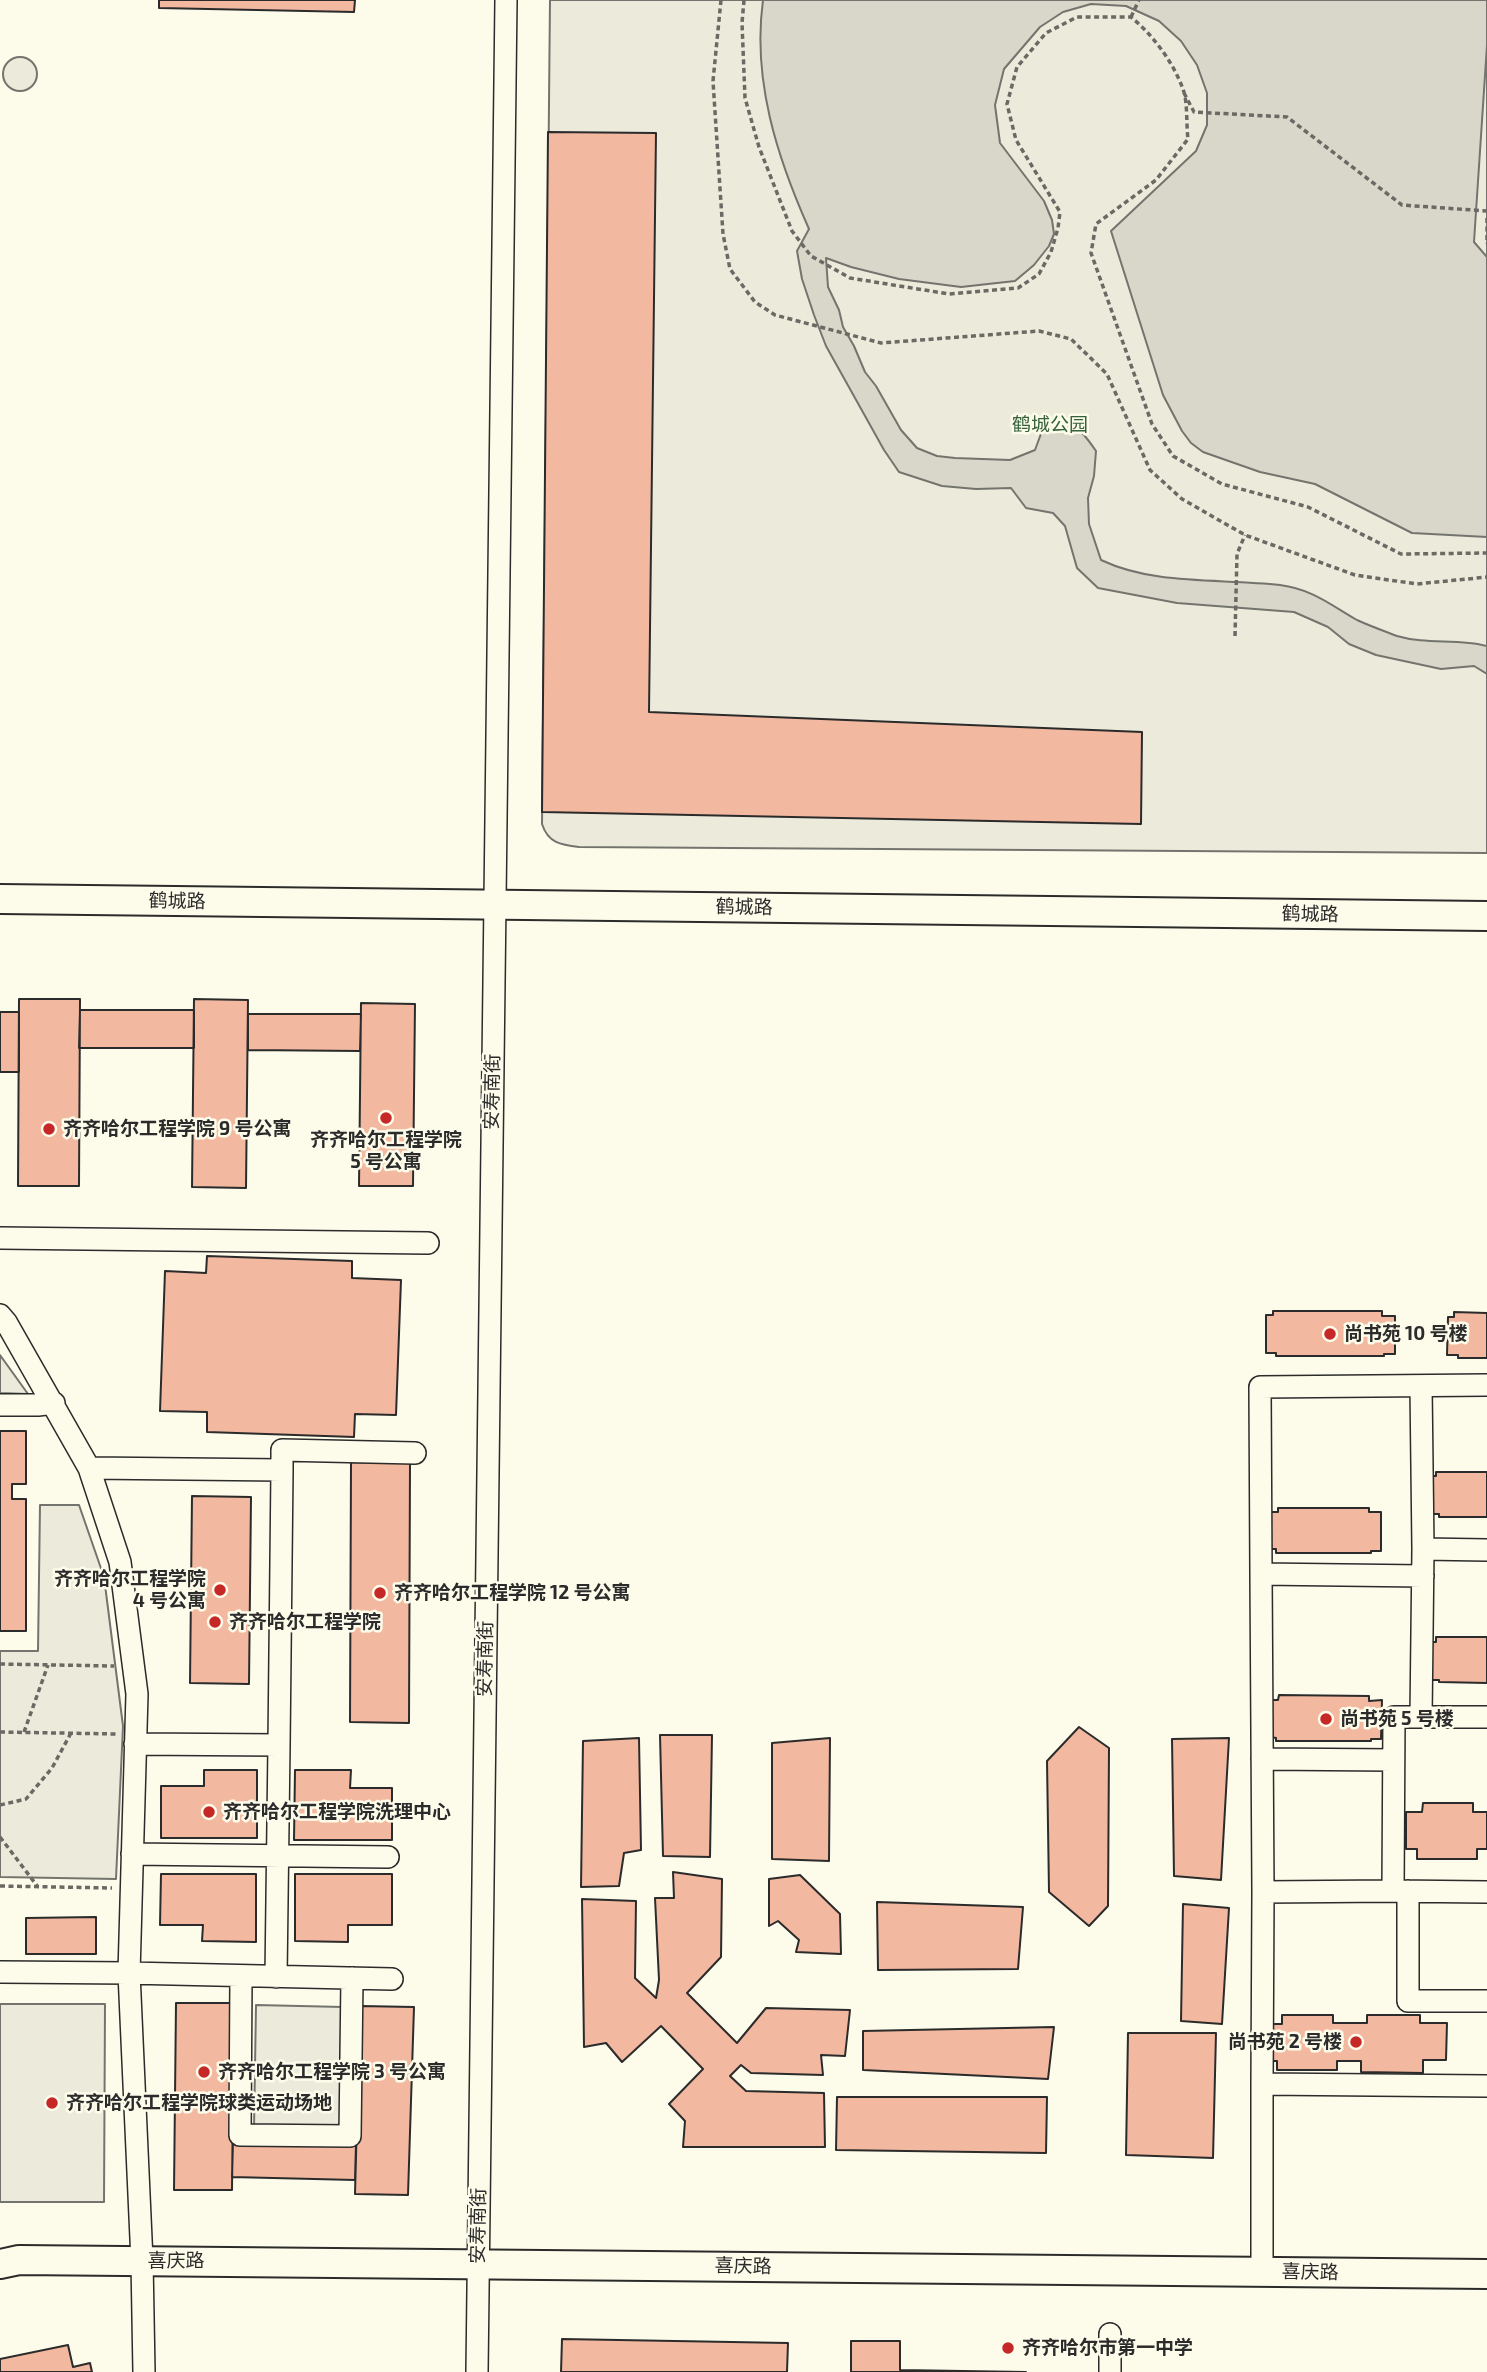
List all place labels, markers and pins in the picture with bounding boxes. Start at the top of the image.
marker: 齐齐哈尔工程学院 5 号公寓 [378,1110,394,1126]
place label: 齐齐哈尔工程学院 9 号公寓 [63,1118,291,1140]
marker: 齐齐哈尔工程学院 9 号公寓 [41,1121,57,1137]
place label: 齐齐哈尔工程学院 5 号公寓 [310,1129,462,1173]
place label: 尚书苑 10 号楼 [1344,1323,1467,1345]
marker: 尚书苑 10 号楼 [1322,1326,1338,1342]
place label: 齐齐哈尔工程学院 4 号公寓 [54,1568,206,1612]
marker: 齐齐哈尔工程学院 4 号公寓 [212,1582,228,1598]
place label: 齐齐哈尔工程学院 12 号公寓 [394,1582,630,1604]
marker: 齐齐哈尔工程学院 12 号公寓 [372,1585,388,1601]
place label: 齐齐哈尔工程学院 [229,1611,381,1633]
marker: 齐齐哈尔工程学院 [207,1614,223,1630]
place label: 尚书苑 5 号楼 [1340,1708,1454,1730]
marker: 尚书苑 5 号楼 [1318,1711,1334,1727]
place label: 齐齐哈尔工程学院洗理中心 [223,1801,451,1823]
marker: 齐齐哈尔工程学院洗理中心 [201,1804,217,1820]
place label: 尚书苑 2 号楼 [1228,2031,1342,2053]
marker: 尚书苑 2 号楼 [1348,2034,1364,2050]
place label: 齐齐哈尔工程学院 3 号公寓 [218,2061,446,2083]
marker: 齐齐哈尔工程学院 3 号公寓 [196,2064,212,2080]
place label: 齐齐哈尔工程学院球类运动场地 [66,2092,332,2114]
marker: 齐齐哈尔工程学院球类运动场地 [44,2095,60,2111]
place label: 齐齐哈尔市第一中学 [1022,2337,1193,2359]
marker: 齐齐哈尔市第一中学 [1000,2340,1016,2356]

